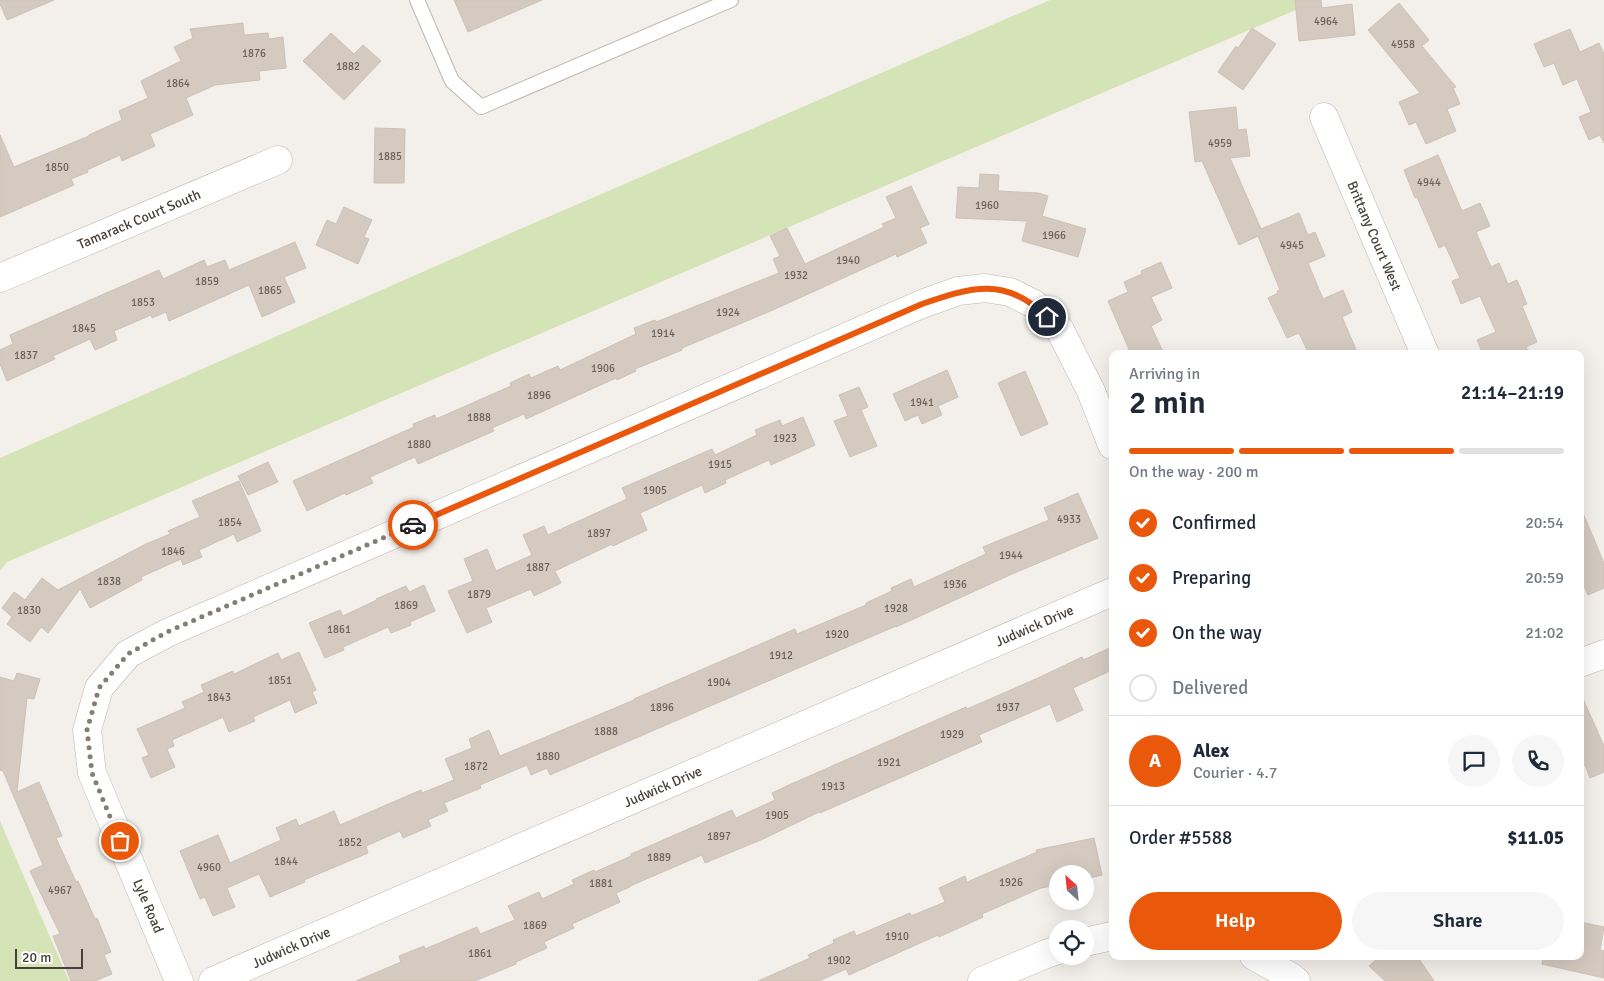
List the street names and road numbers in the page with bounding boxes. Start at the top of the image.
street label: Brittany Court West [1344,178,1405,293]
street label: Tamarack Court South [75,185,203,253]
street label: Judwick Drive [993,601,1076,650]
street label: Judwick Drive [621,762,704,811]
street label: Lyle Road [129,876,167,936]
street label: Judwick Drive [249,923,333,972]

